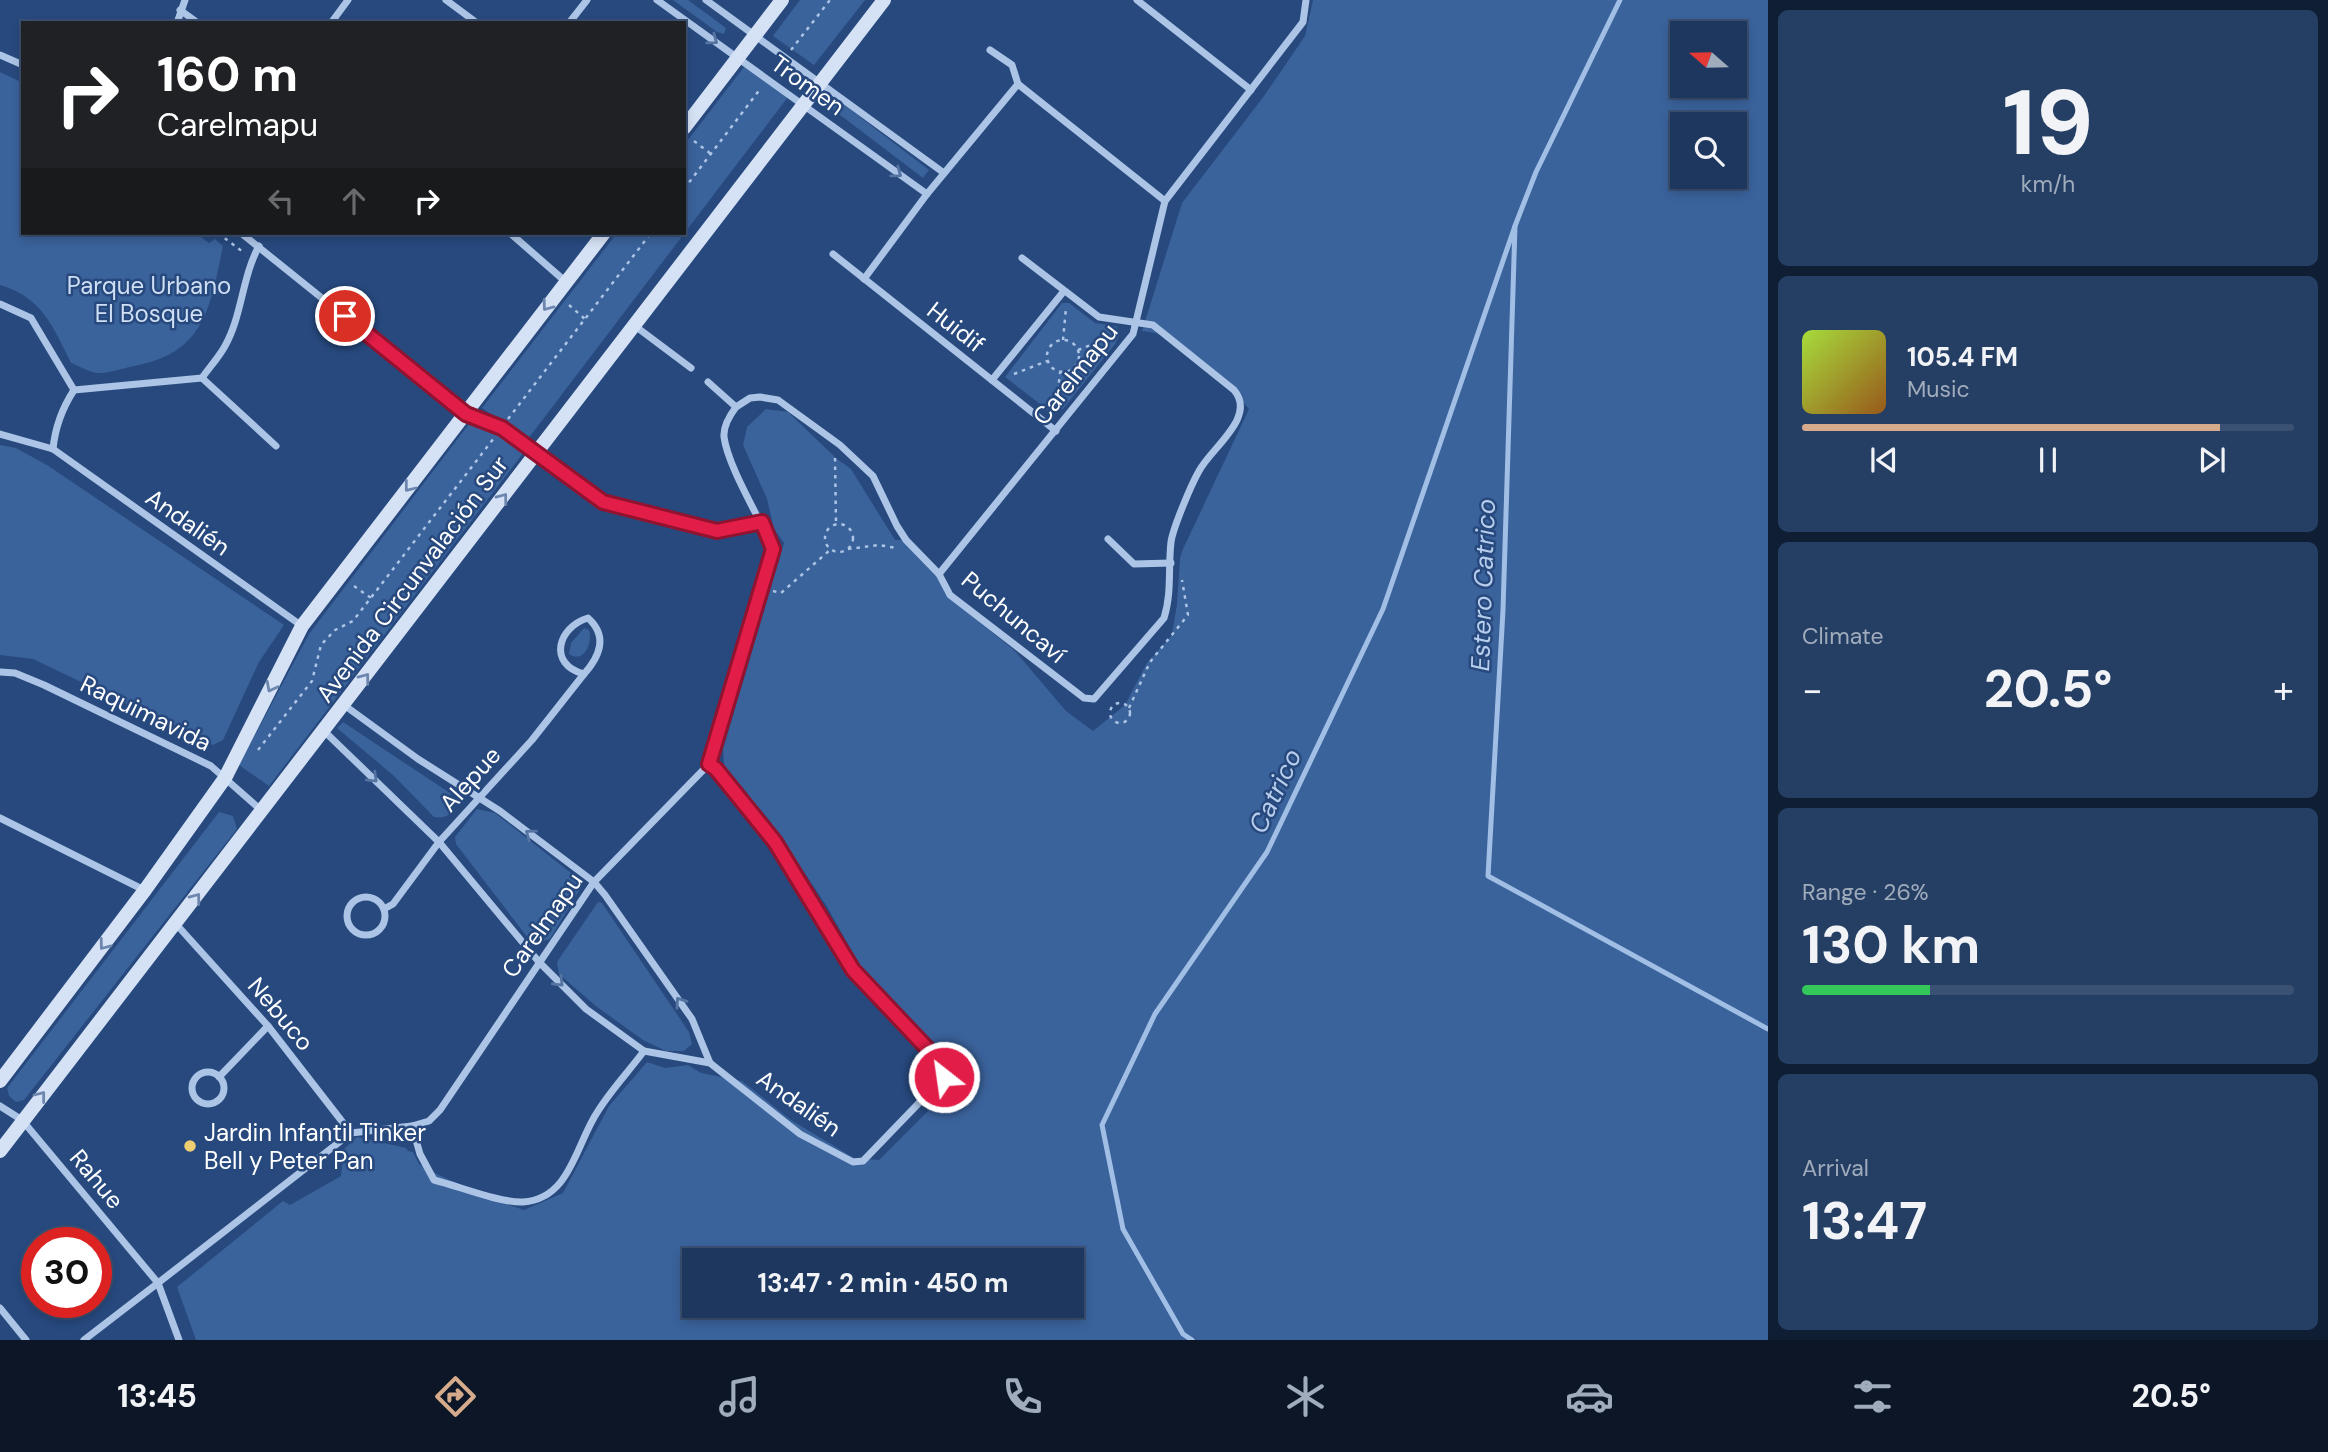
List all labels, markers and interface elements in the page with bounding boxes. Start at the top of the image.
north arrow [1670,21,1746,98]
map controls [1670,21,1747,189]
one-way arrow [705,32,718,44]
text: 160 m [157,42,298,106]
street label: Tromen [765,48,851,122]
icon: right [42,49,133,140]
text: 19 [2003,64,2093,182]
text: Carelmapu [157,104,318,146]
button: search [1670,112,1747,189]
one-way arrow [889,165,902,177]
text: km/h [2021,169,2075,199]
icon: left [262,182,300,220]
icon: ahead [335,182,373,220]
icon: right [408,182,446,220]
park label: Parque Urbano El Bosque [67,270,231,329]
pin [315,286,375,346]
street label: Huidif [921,295,991,359]
icon: arrive [326,297,364,335]
one-way arrow [543,299,556,311]
street label: Carelmapu [1026,317,1124,431]
text: 105.4 FM [1907,340,2018,374]
text: Music [1907,374,1970,404]
icon: previous [1865,441,1903,479]
icon: pause [2029,441,2067,479]
icon: next [2193,441,2231,479]
street label: Avenida Circunvalación Sur [309,449,515,708]
one-way arrow [404,479,417,492]
street label: Andalién [140,482,236,562]
one-way arrow [495,493,508,505]
water label: Estero Catrico [1463,498,1503,672]
street label: Puchuncaví [955,564,1073,670]
text: Climate [1802,621,1884,651]
text: 20.5° [1984,655,2112,723]
text: − [1802,665,1823,715]
text: + [2273,665,2294,715]
street label: Raquimavida [75,668,217,758]
one-way arrow [356,674,369,686]
one-way arrow [266,680,280,692]
street label: Alepue [433,740,507,818]
water label: Catrico [1241,743,1309,839]
one-way arrow [365,770,378,783]
one-way arrow [525,829,538,842]
street label: Carelmapu [495,867,589,983]
text: Range · 26% [1802,877,1929,907]
one-way arrow [188,893,201,905]
text: 130 km [1802,911,1980,979]
one-way arrow [99,937,112,949]
street label: Nebuco [241,971,321,1057]
one-way arrow [551,974,564,987]
one-way arrow [676,997,688,1010]
position arrow [907,1040,981,1114]
street label: Andalién [751,1063,847,1143]
one-way arrow [33,1091,46,1104]
place label: Jardin Infantil Tinker Bell y Peter Pan [204,1117,426,1176]
marker: Jardin Infantil Tinker Bell y Peter Pan [182,1138,198,1154]
street label: Rahue [63,1143,131,1215]
text: Arrival [1802,1153,1869,1183]
text: 13:47 [1802,1187,1927,1255]
speed limit sign: 30 [21,1227,112,1318]
text: 13:47 · 2 min · 450 m [758,1266,1008,1300]
icon: directions [431,1372,480,1421]
icon: music [715,1372,764,1421]
icon: phone [998,1372,1047,1421]
icon: climate [1281,1372,1330,1421]
icon: car [1565,1372,1614,1421]
icon: filters [1848,1372,1897,1421]
text: 13:45 [117,1375,197,1417]
text: 20.5° [2132,1375,2211,1417]

